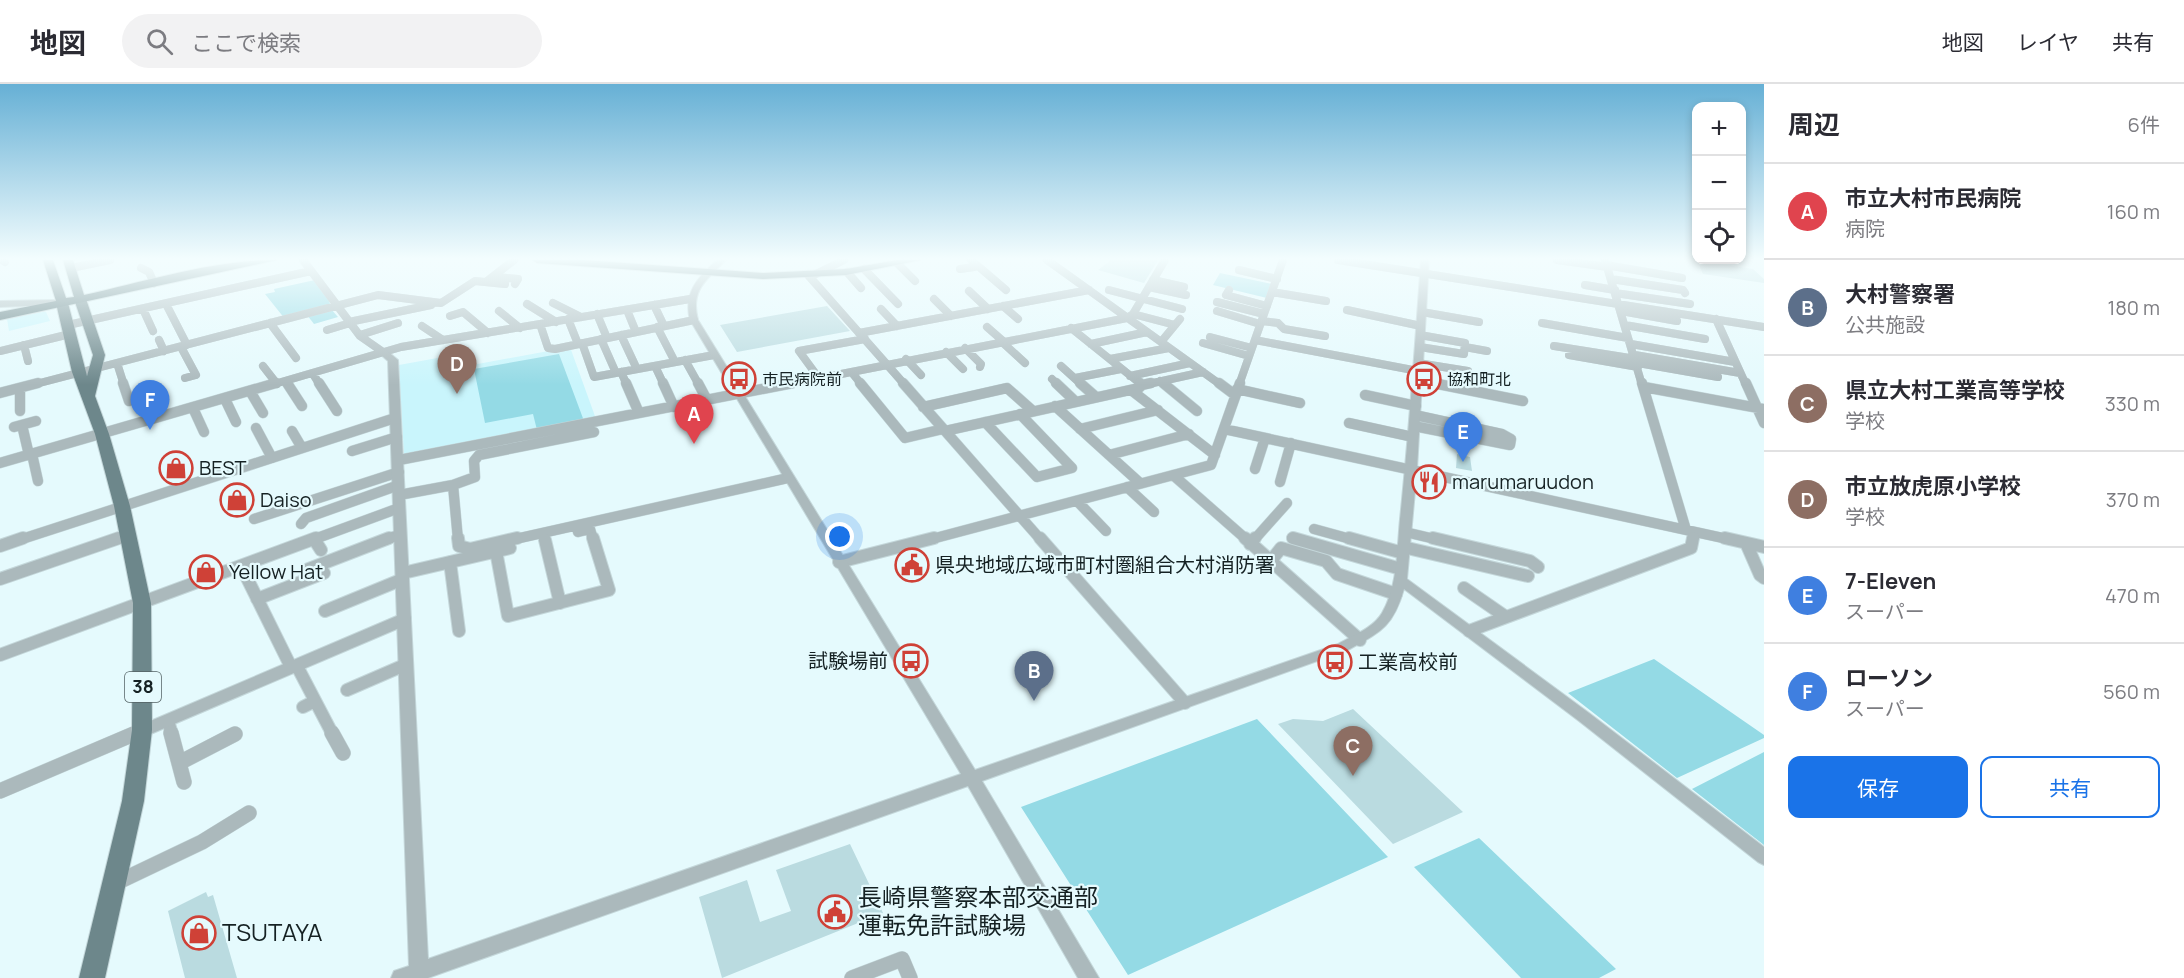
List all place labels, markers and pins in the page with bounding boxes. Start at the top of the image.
pin: D [438,344,476,394]
bus stop icon: 市民病院前 [721,361,757,397]
bus stop icon: 協和町北 [1406,361,1442,397]
place label: 市民病院前 [762,368,842,390]
place label: 協和町北 [1447,368,1511,390]
pin: F [130,380,170,430]
pin: A [674,394,714,444]
pin: E [1444,412,1482,462]
shop icon: BEST [158,450,194,486]
place label: BEST [199,454,246,481]
restaurant icon: marumaruudon [1411,464,1447,500]
place label: marumaruudon [1452,468,1594,495]
shop icon: Daiso [219,482,255,518]
place label: Daiso [260,486,312,513]
public building icon: 県央地域広域市町村圏組合大村消防署 [894,547,930,583]
place label: 県央地域広域市町村圏組合大村消防署 [935,551,1275,578]
shop icon: Yellow Hat [188,554,224,590]
place label: Yellow Hat [229,558,323,585]
bus stop icon: 試験場前 [893,643,929,679]
bus stop icon: 工業高校前 [1317,644,1353,680]
place label: 試験場前 [808,647,888,674]
place label: 工業高校前 [1358,648,1458,675]
pin: B [1014,652,1054,701]
pin: C [1334,726,1372,776]
place label: 長崎県警察本部交通部 運転免許試験場 [858,880,1098,941]
public building icon: 長崎県警察本部交通部 運転免許試験場 [817,894,853,930]
shop icon: TSUTAYA [181,915,217,951]
place label: TSUTAYA [222,915,322,948]

